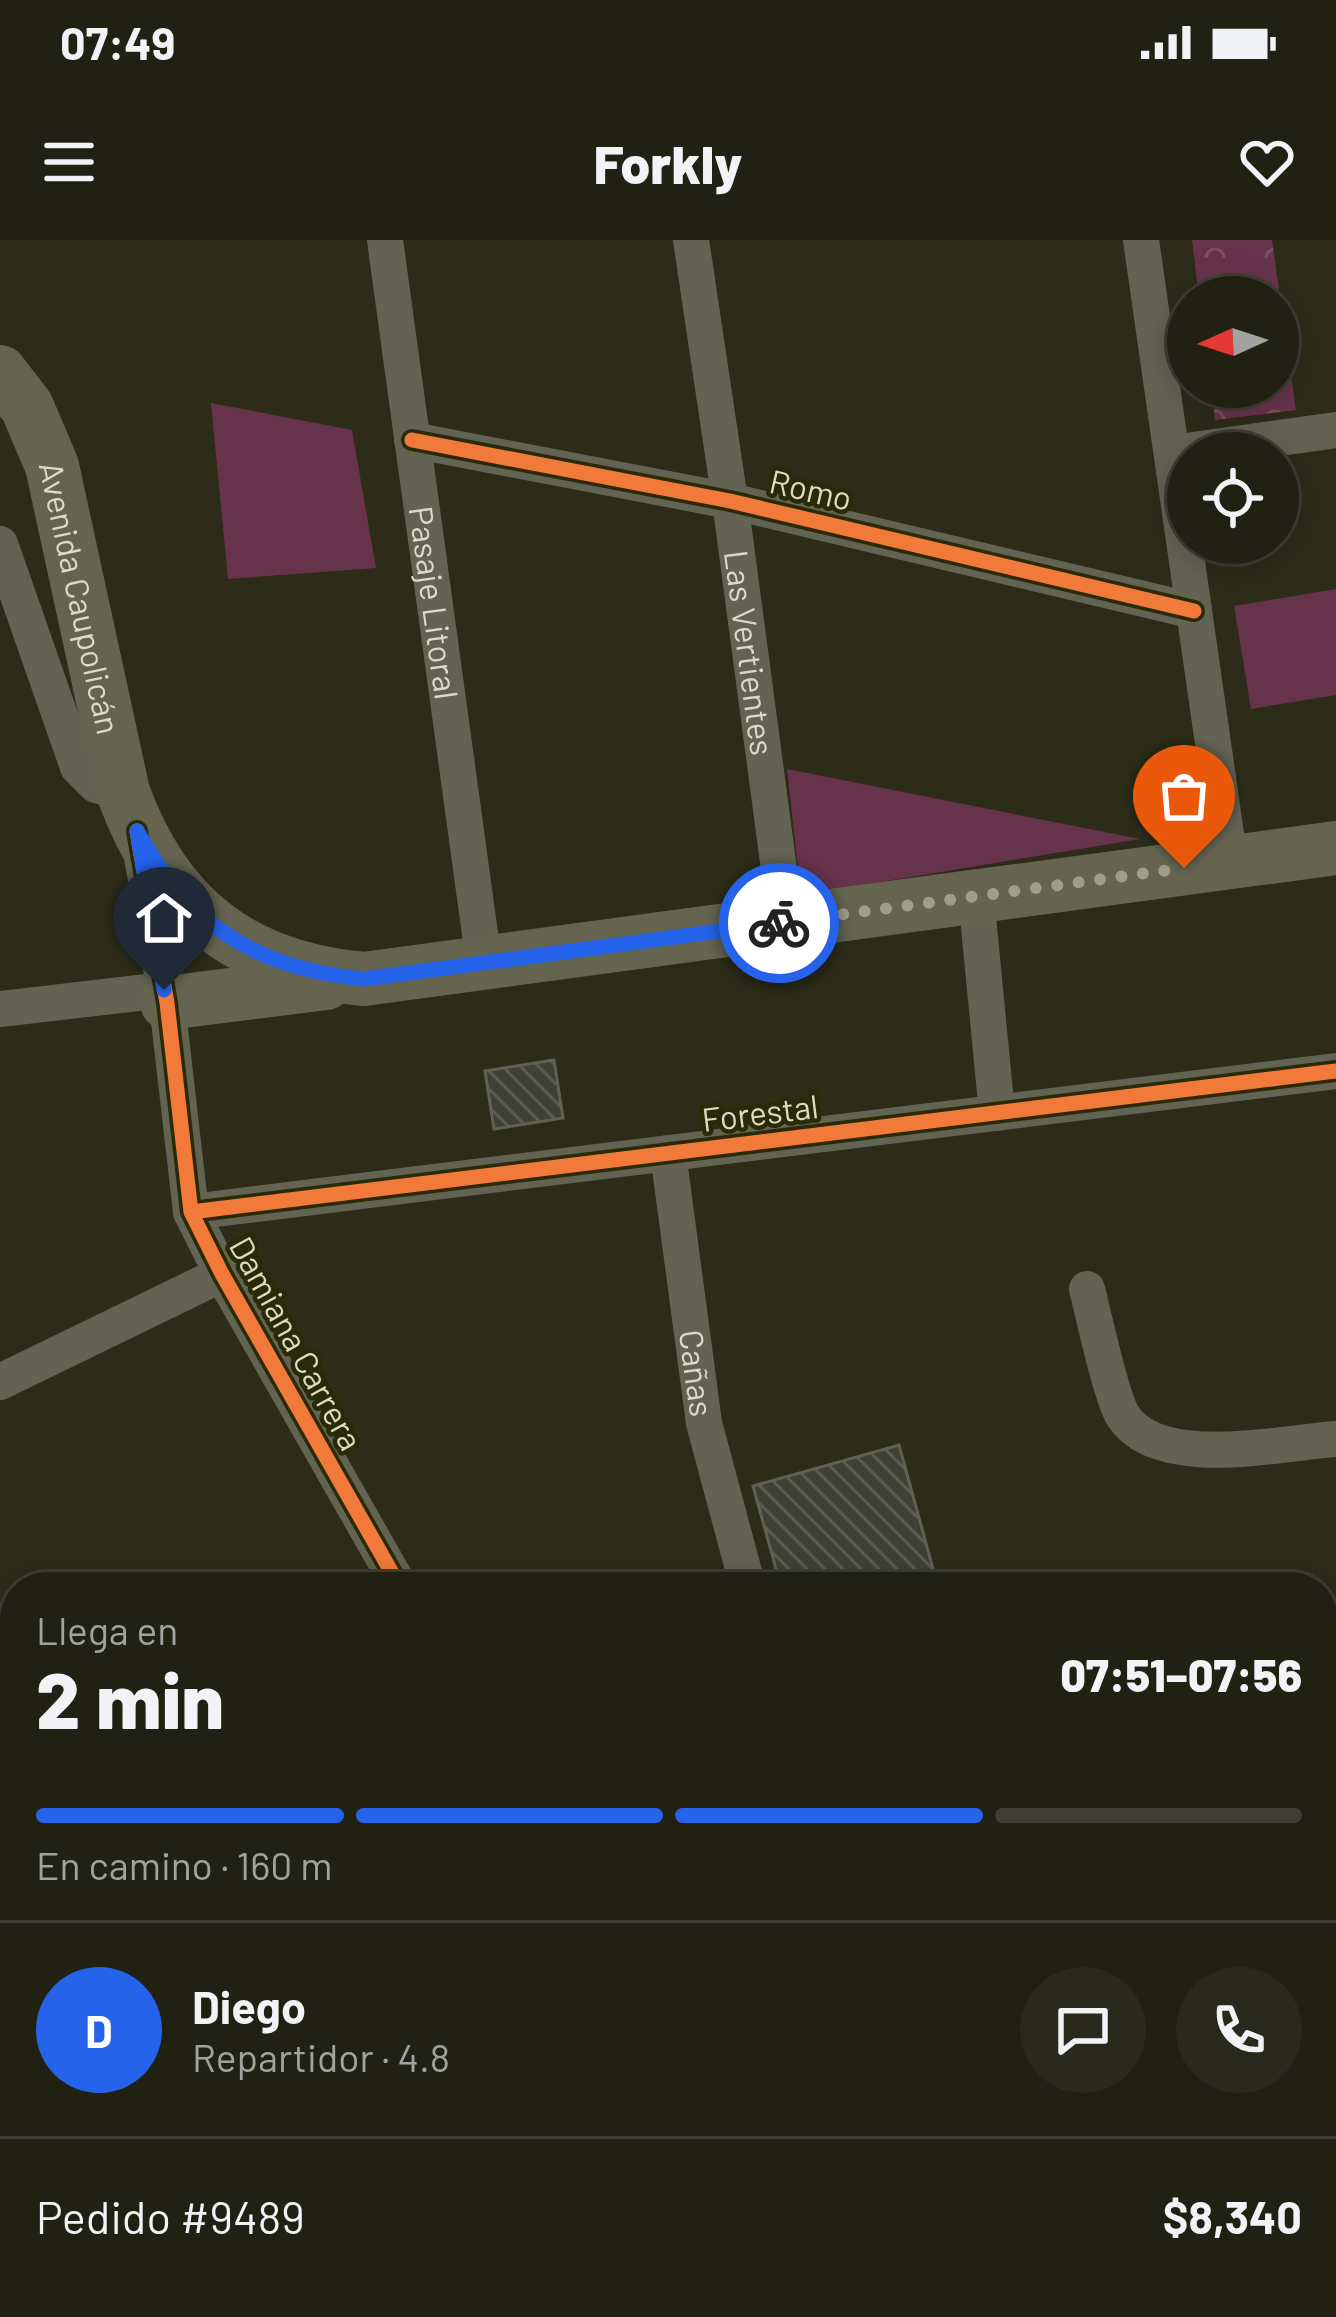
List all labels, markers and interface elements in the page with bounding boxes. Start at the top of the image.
text: 07:49 [60,15,175,69]
icon: menu [36,129,102,195]
icon: heart [1234,129,1300,195]
text: Forkly [594,130,742,195]
north arrow [1167,276,1299,408]
map controls [1167,276,1299,564]
button: locate [1167,432,1299,564]
street label: Avenida Caupolicán [32,458,130,738]
street label: Romo [766,460,856,518]
street label: Pasaje Litoral [402,504,468,702]
street label: Las Vertientes [717,548,784,758]
pin [1133,745,1235,868]
icon: bag [1151,763,1217,829]
courier [719,863,839,983]
pin [113,867,215,990]
icon: home [131,885,197,951]
icon: bike [746,890,812,956]
street label: Forestal [700,1085,820,1139]
street label: Damiana Carrera [222,1229,372,1457]
street label: Cañas [672,1327,723,1419]
text: Llega en [36,1606,178,1653]
text: 07:51–07:56 [1060,1647,1302,1701]
text: 2 min [36,1651,224,1745]
text: En camino · 160 m [36,1841,332,1888]
button: chat [1020,1967,1146,2093]
button: phone [1176,1967,1302,2093]
text: Diego [192,1979,306,2033]
text: D [85,2003,113,2057]
text: Repartidor · 4.8 [192,2033,450,2080]
text: Pedido #9489 [36,2189,305,2243]
text: $8,340 [1163,2189,1302,2243]

